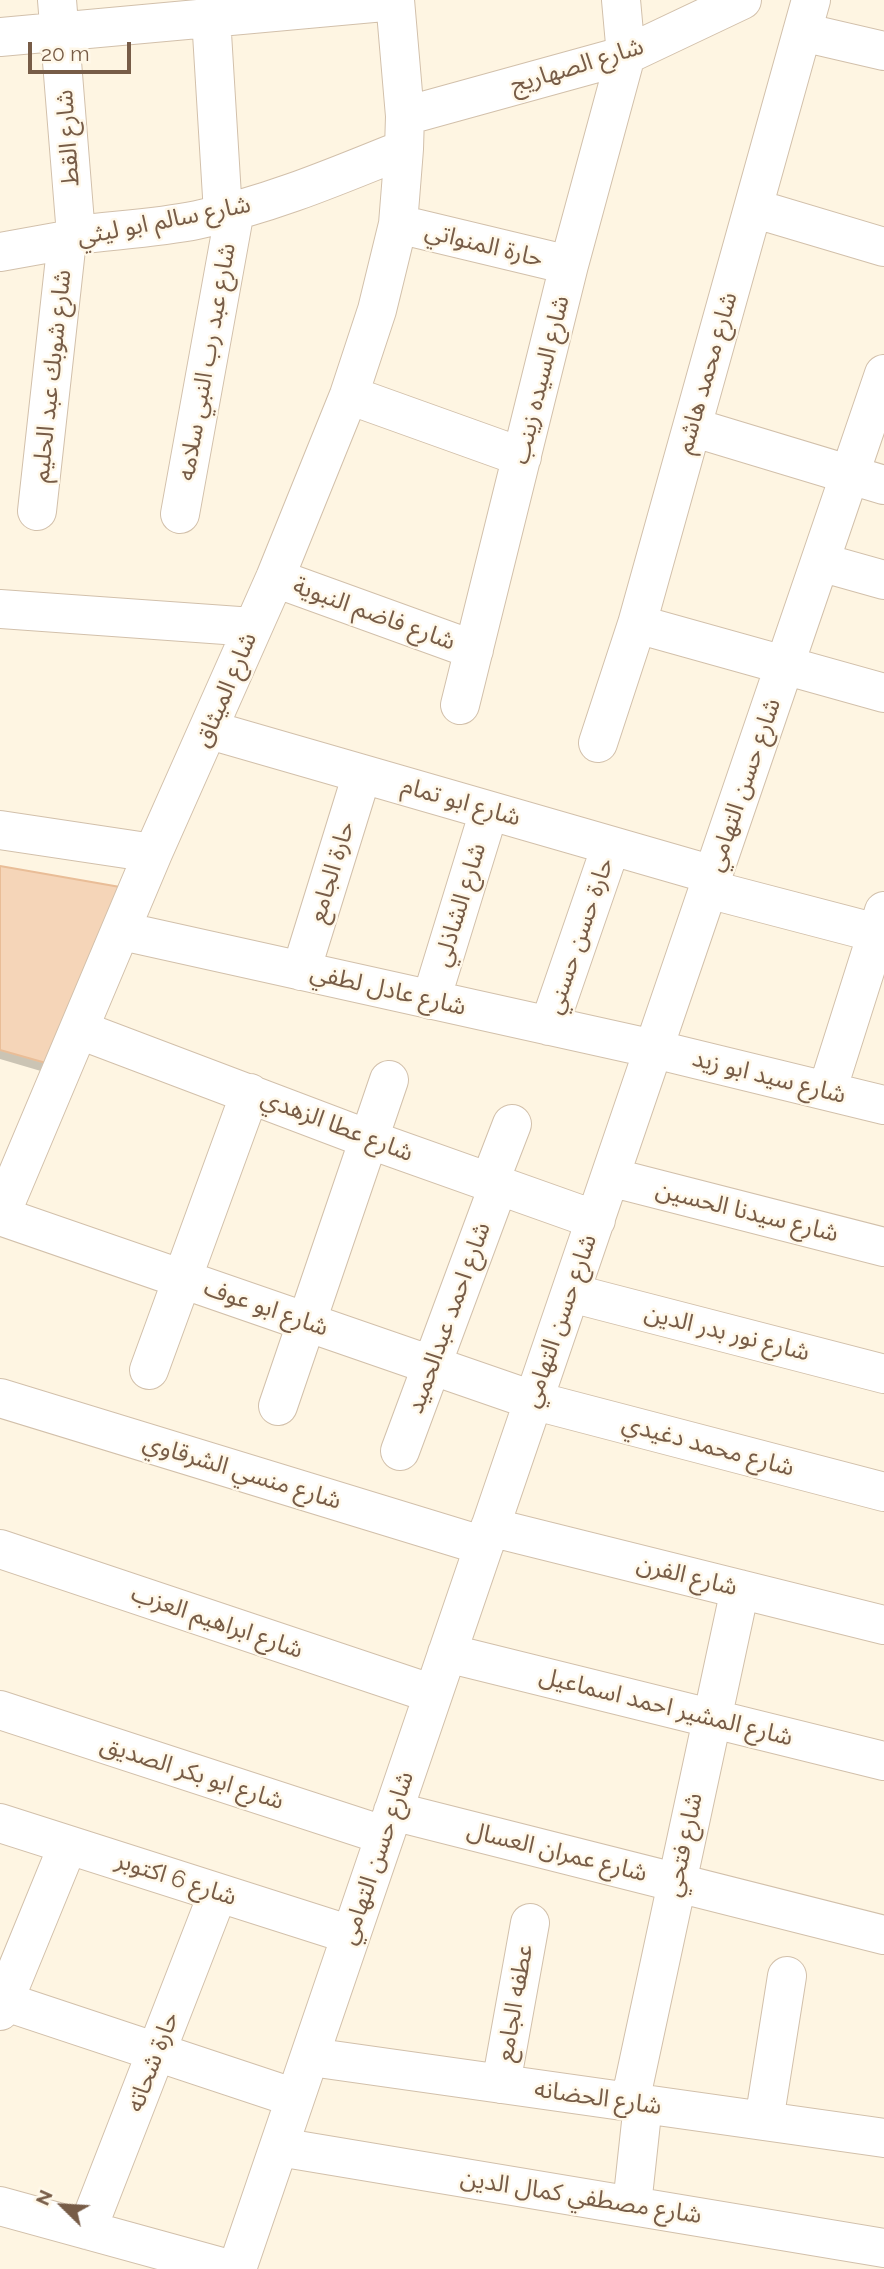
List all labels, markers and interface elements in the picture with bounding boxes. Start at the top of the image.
scale bar [32,28,135,72]
street label: شارع الصهاريج [507,32,647,100]
text: 20 m [41,41,89,66]
street label: شارع القط [50,89,86,187]
street label: شارع سالم ابو ليثي [75,190,253,252]
street label: حارة المنواتي [422,216,546,274]
street label: شارع عبد رب النبي سلامه [172,241,242,483]
street label: شارع شوبك عبد الحليم [27,268,77,484]
street label: شارع محمد هاشم [670,289,744,457]
street label: شارع السيده زينب [506,293,576,467]
street label: شارع فاضم النبوية [289,571,459,657]
street label: شارع الميثاق [189,628,263,752]
street label: شارع حسن التهامي [701,695,787,875]
street label: شارع ابو تمام [398,771,524,833]
street label: حارة الجامع [303,818,361,926]
street label: شارع الشاذلي [428,840,492,970]
street label: حارة حسن حسني [540,854,620,1018]
street label: شارع عادل لطفي [307,958,469,1022]
street label: شارع سيد ابو زيد [689,1044,849,1110]
street label: شارع عطا الزهدي [257,1084,417,1168]
street label: شارع سيدنا الحسين [653,1175,841,1249]
street label: شارع احمد عبدالحميد [401,1218,497,1418]
street label: شارع حسن التهامي [517,1231,603,1411]
street label: شارع ابو عوف [200,1273,332,1343]
street label: شارع نور بدر الدين [641,1299,813,1367]
street label: شارع محمد دغيدي [619,1409,797,1483]
street label: شارع منسي الشرقاوي [139,1428,345,1516]
street label: شارع الفرن [634,1550,740,1602]
street label: شارع ابراهيم العزب [127,1579,307,1665]
street label: شارع المشير احمد اسماعيل [536,1662,796,1752]
street label: شارع ابو بكر الصديق [97,1730,287,1816]
street label: شارع حسن التهامي [334,1768,420,1948]
street label: شارع فتحي [659,1790,709,1900]
street label: شارع عمران العسال [464,1816,650,1888]
street label: شارع 6 اكتوبر [112,1846,240,1912]
street label: عطفه الجامع [491,1942,539,2064]
street label: حارة شحاته [121,2008,185,2116]
street label: شارع الحضانه [533,2075,663,2121]
street label: شارع مصطفي كمال الدين [458,2164,704,2230]
north arrow [28,2171,98,2241]
text: N [31,2186,57,2209]

